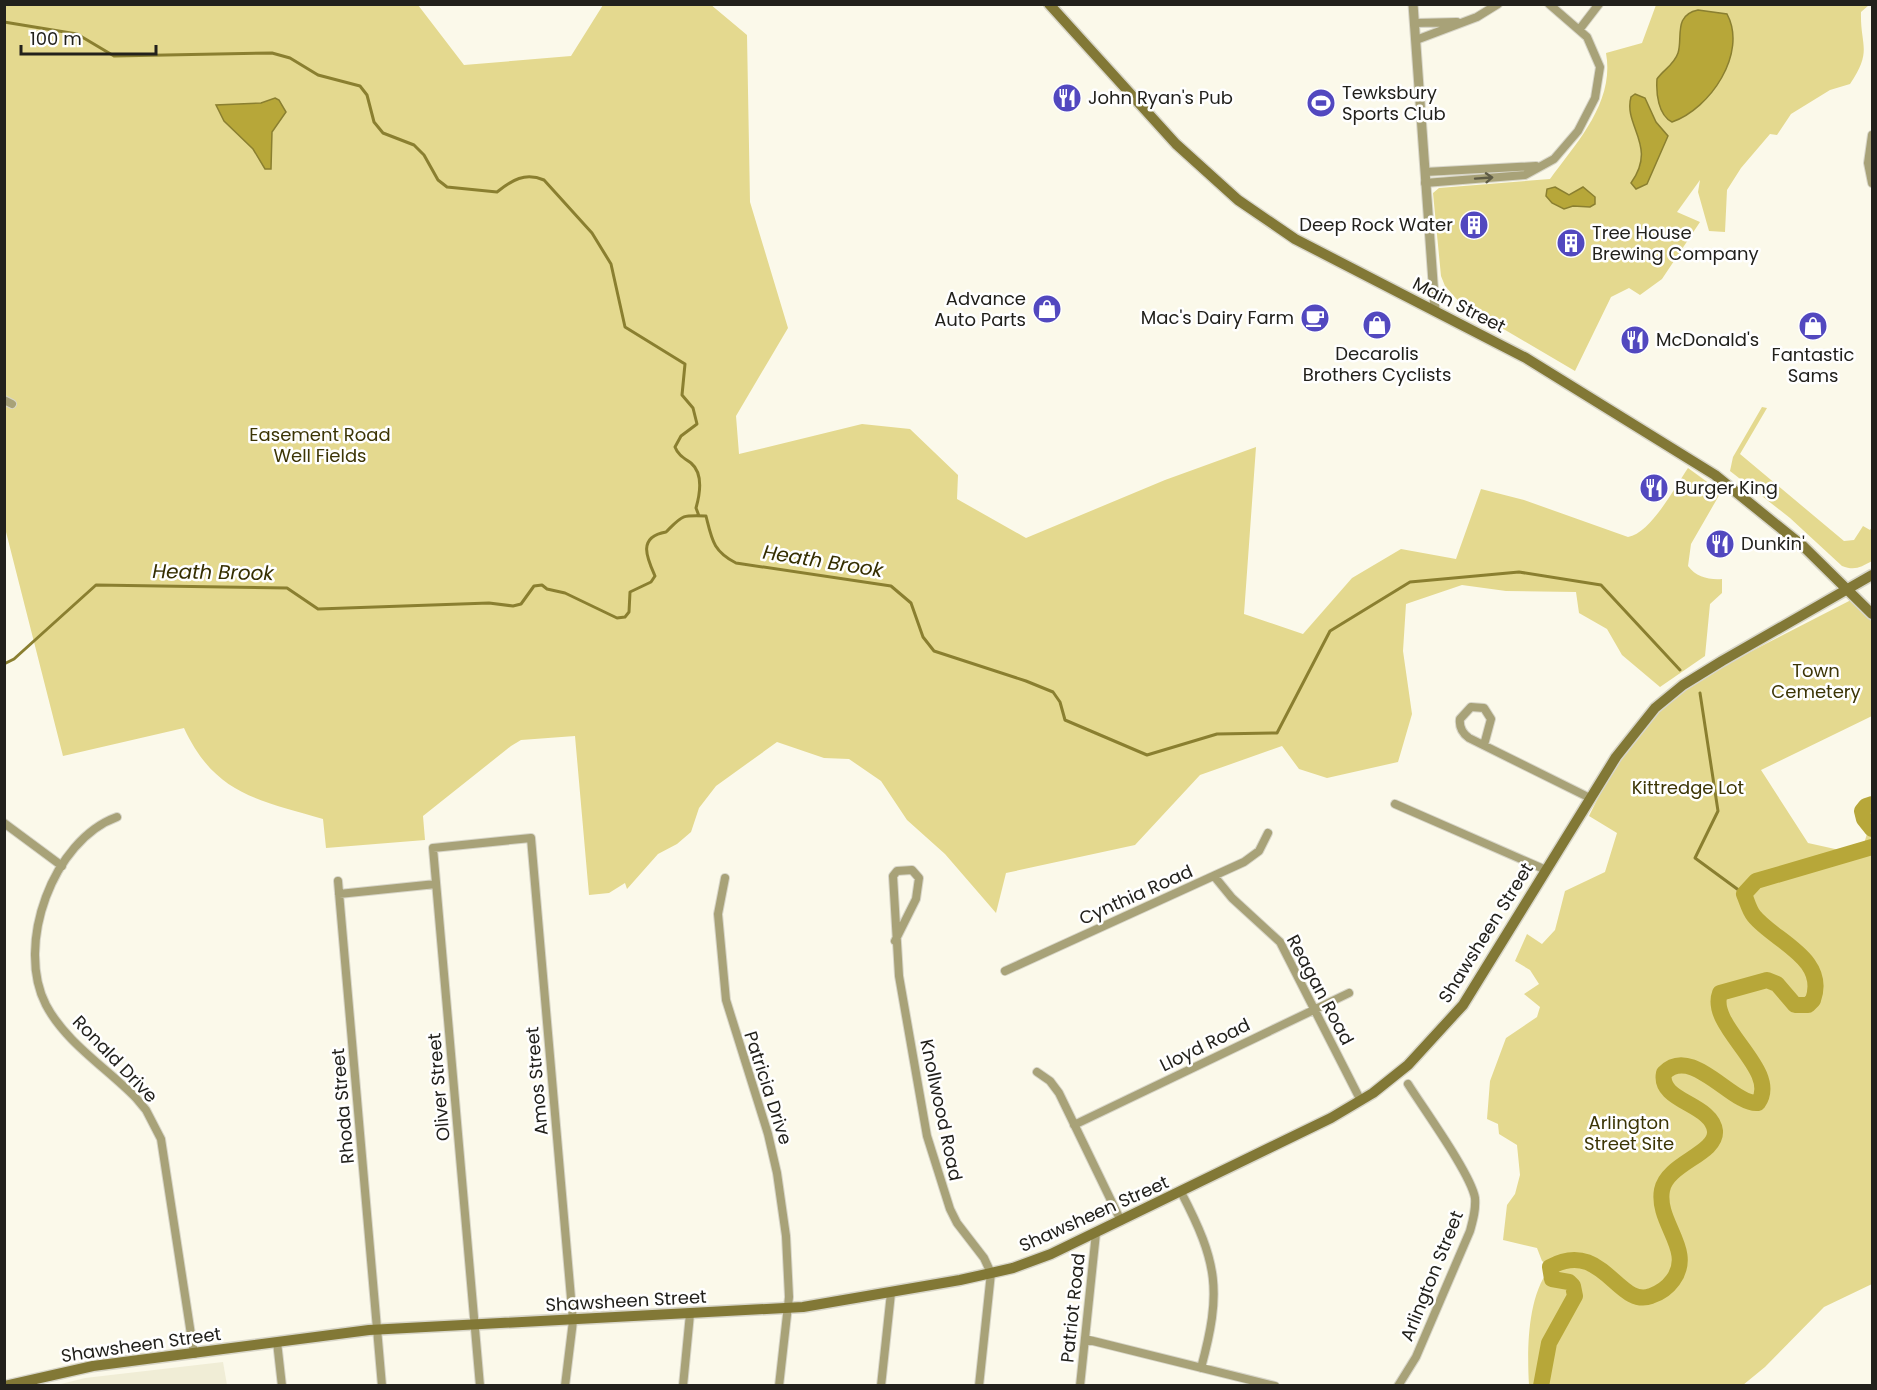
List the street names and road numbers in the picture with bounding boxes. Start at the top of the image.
street label: Main Street [1409,270,1510,339]
street label: Cynthia Road [1075,858,1197,931]
street label: Shawsheen Street [1432,858,1539,1008]
street label: Reagan Road [1281,930,1360,1049]
street label: Ronald Drive [67,1009,163,1108]
street label: Lloyd Road [1155,1012,1254,1077]
street label: Amos Street [519,1026,554,1136]
street label: Patricia Drive [738,1028,799,1148]
street label: Oliver Street [421,1032,456,1142]
street label: Knollwood Road [914,1037,969,1183]
street label: Rhoda Street [325,1047,360,1165]
street label: Shawsheen Street [1015,1169,1173,1258]
street label: Arlington Street [1394,1207,1469,1345]
street label: Patriot Road [1054,1252,1091,1364]
street label: Shawsheen Street [545,1284,707,1317]
street label: Shawsheen Street [59,1321,223,1368]

